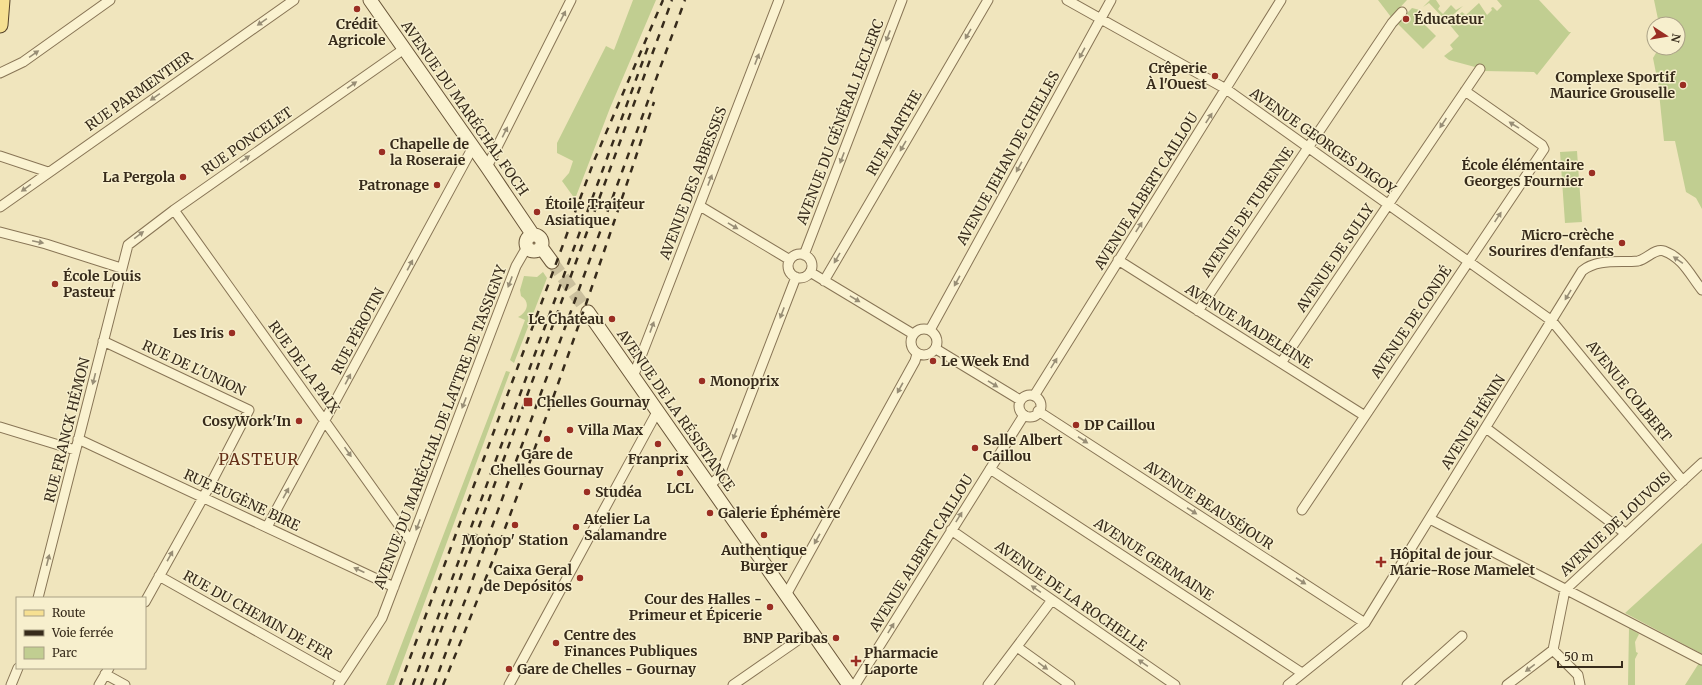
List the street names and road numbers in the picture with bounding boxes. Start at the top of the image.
street label: AVENUE DU MARÉCHAL FOCH [397,16,532,199]
street label: AVENUE DU GÉNÉRAL LECLERC [792,17,888,228]
street label: RUE PARMENTIER [82,47,197,135]
street label: AVENUE JEHAN DE CHELLES [952,68,1063,249]
street label: AVENUE GEORGES DIGOY [1246,83,1400,199]
street label: RUE MARTHE [862,87,926,179]
street label: RUE PONCELET [198,103,296,179]
street label: AVENUE DES ABBESSES [655,104,730,263]
street label: AVENUE ALBERT CAILLOU [1090,109,1202,274]
street label: AVENUE DE TURENNE [1196,144,1297,281]
street label: AVENUE DE SULLY [1292,200,1378,316]
street label: AVENUE DU MARÉCHAL DE LATTRE DE TASSIGNY [369,262,511,592]
street label: AVENUE DE CONDÉ [1366,262,1455,383]
street label: AVENUE MADELEINE [1181,279,1316,372]
street label: RUE PÉROTIN [328,285,388,377]
street label: RUE DE LA PAIX [264,317,344,417]
street label: AVENUE DE LA RÉSISTANCE [613,325,739,494]
street label: RUE DE L'UNION [139,336,249,400]
street label: AVENUE COLBERT [1582,336,1676,446]
street label: RUE FRANCK HÉMON [40,356,94,504]
street label: AVENUE HÉNIN [1436,371,1509,473]
street label: AVENUE BEAUSÉJOUR [1140,456,1277,554]
street label: RUE EUGÈNE BIRE [181,465,303,535]
street label: AVENUE DE LOUVOIS [1555,468,1674,581]
street label: AVENUE ALBERT CAILLOU [865,471,977,636]
street label: AVENUE GERMAINE [1090,513,1217,604]
street label: AVENUE DE LA ROCHELLE [991,536,1150,655]
street label: RUE DU CHEMIN DE FER [180,566,336,664]

